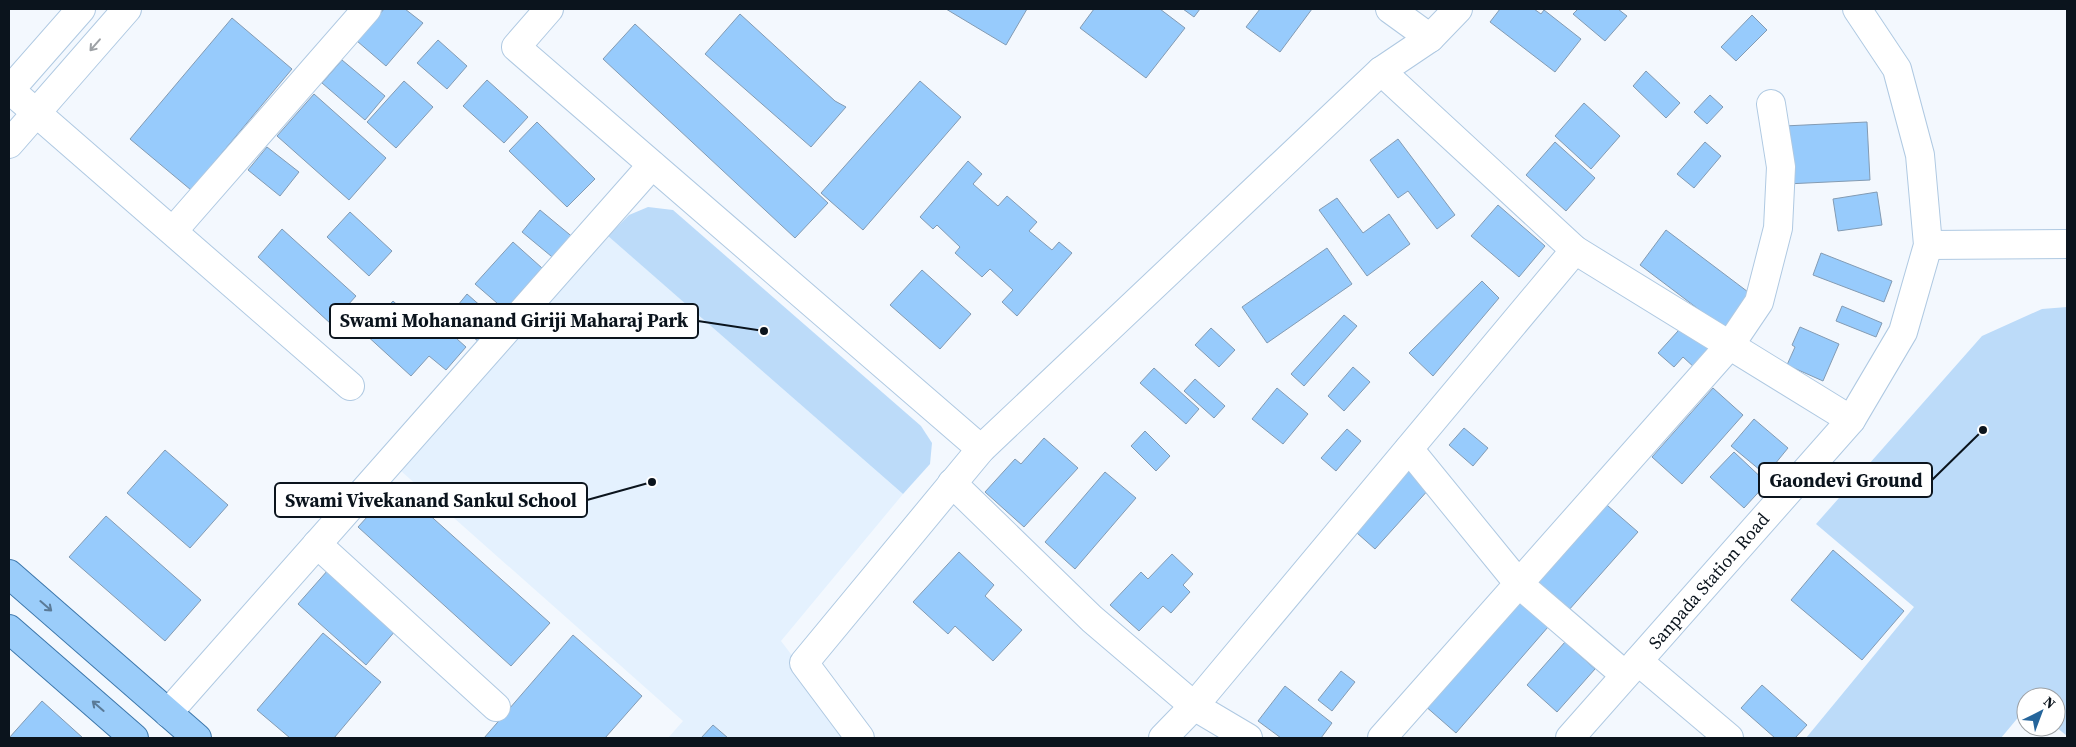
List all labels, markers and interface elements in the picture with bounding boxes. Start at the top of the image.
one-way arrow [89,39,101,52]
callout: Swami Mohananand Giriji Maharaj Park [330,304,698,338]
text: Swami Mohananand Giriji Maharaj Park [340,307,689,333]
callout: Gaondevi Ground [1759,463,1932,497]
text: Gaondevi Ground [1770,467,1922,493]
callout: Swami Vivekanand Sankul School [275,483,587,517]
text: Swami Vivekanand Sankul School [285,487,577,513]
street label: Sanpada Station Road [1642,507,1775,654]
one-way arrow [39,601,52,612]
north arrow [2016,687,2066,737]
text: N [2039,691,2060,713]
one-way arrow [91,700,104,712]

